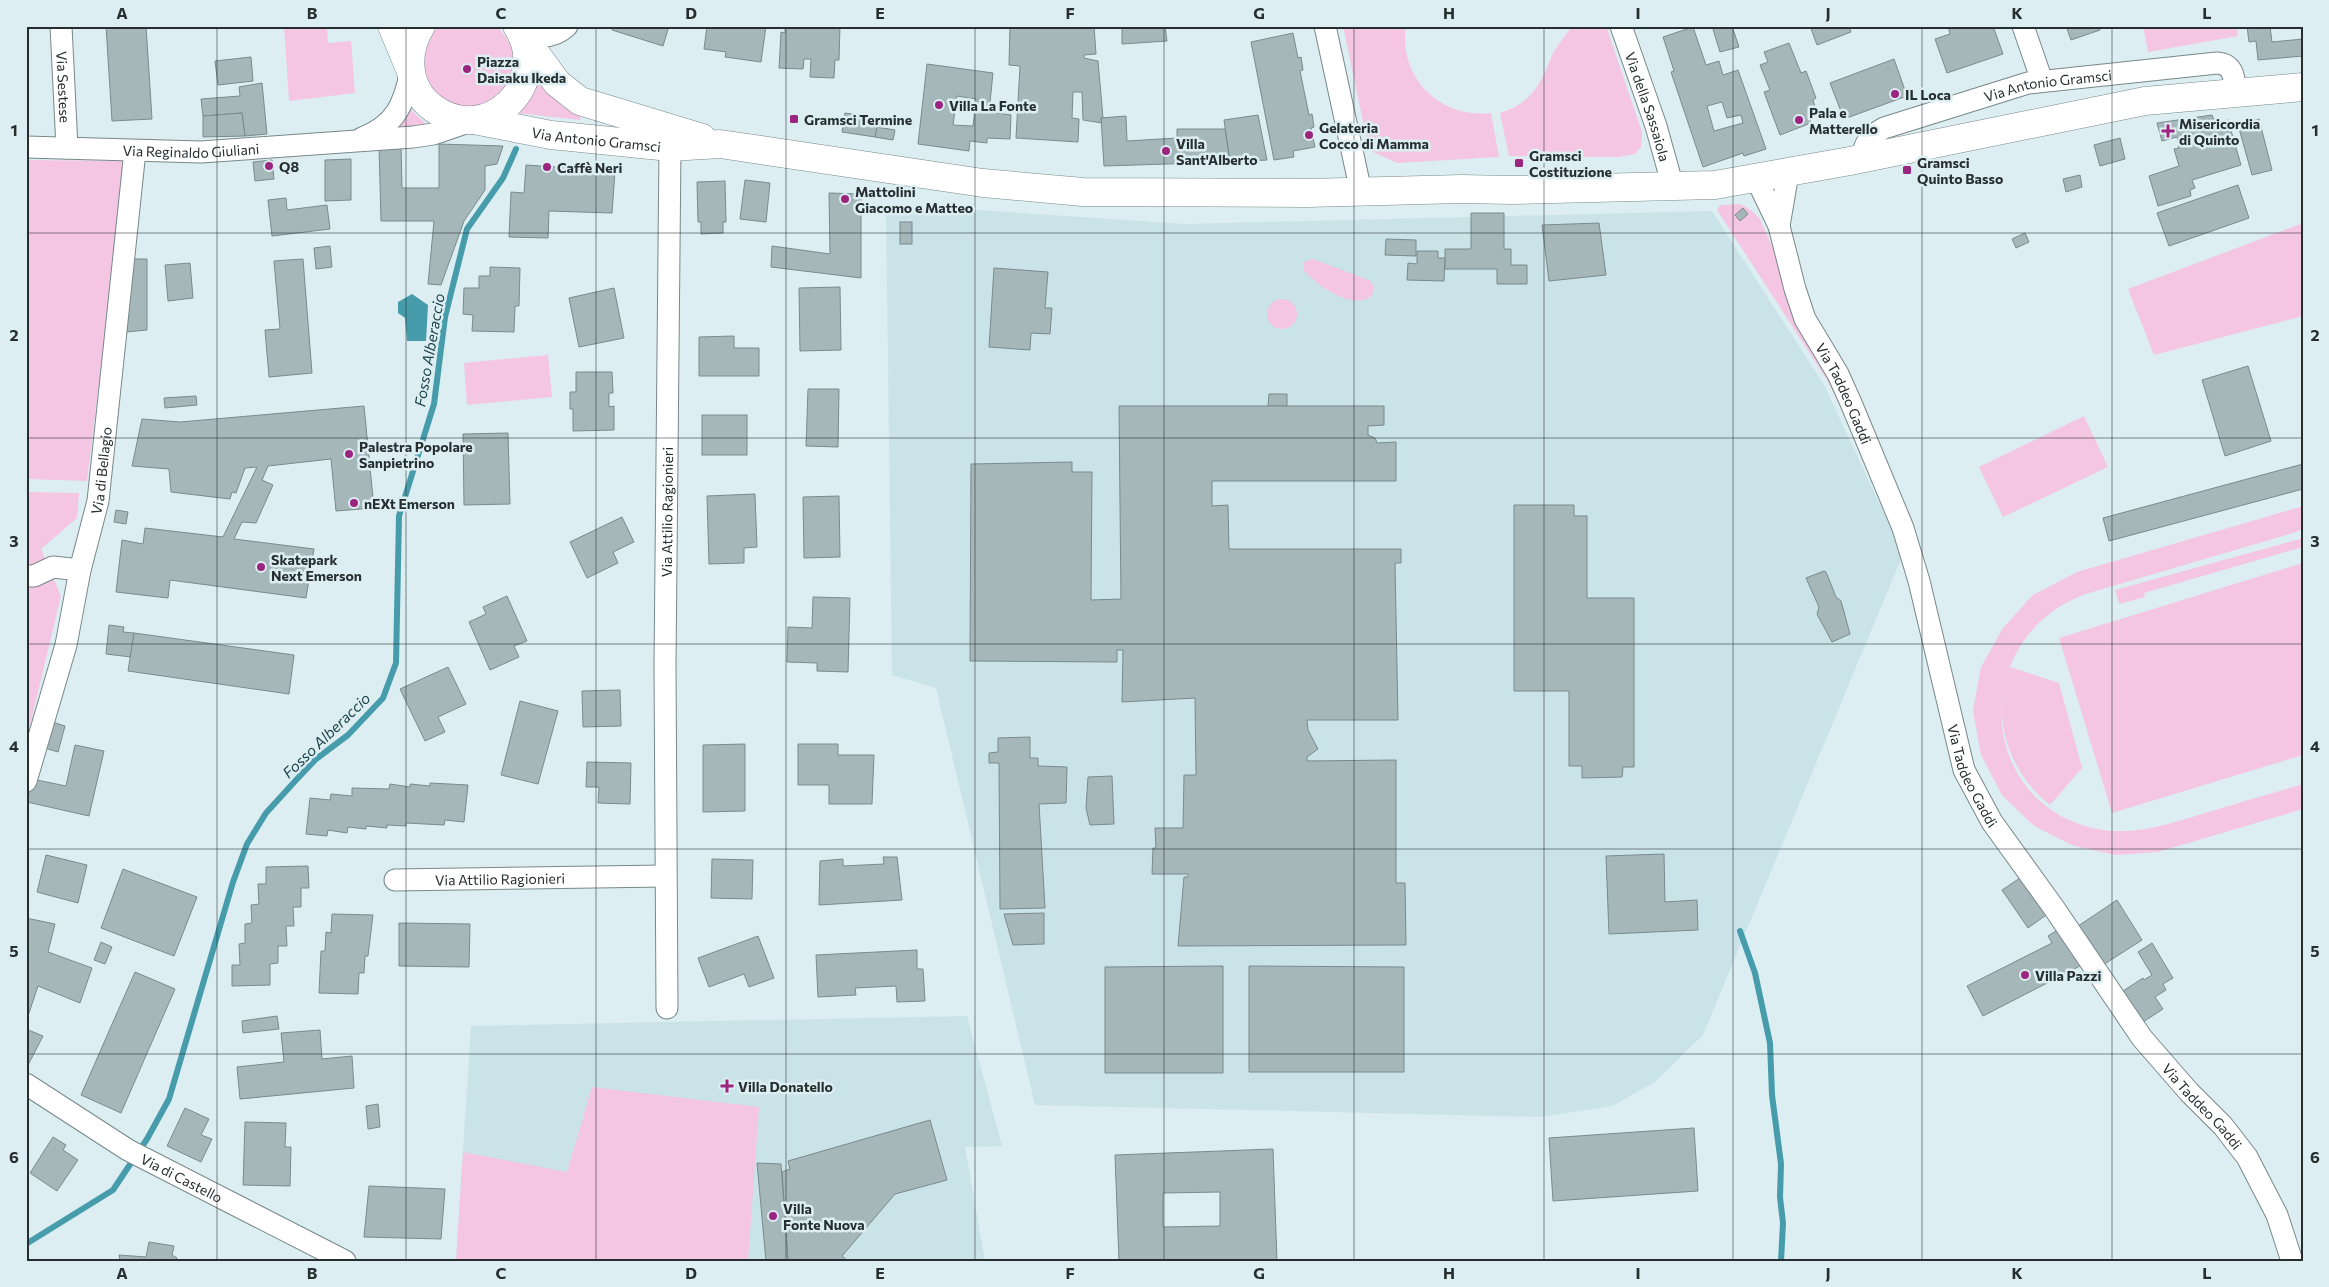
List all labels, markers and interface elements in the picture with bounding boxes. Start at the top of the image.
text: A [116,3,128,22]
text: B [307,3,318,22]
text: C [496,3,507,22]
text: D [685,3,697,22]
text: E [875,3,885,22]
text: F [1065,3,1075,22]
text: G [1253,3,1265,22]
text: H [1443,3,1455,22]
text: I [1635,3,1641,22]
text: J [1825,3,1831,22]
text: K [2011,3,2023,22]
text: L [2202,3,2212,22]
street label: Via della Sassaiola [1622,49,1674,163]
street label: Via Sestese [54,51,74,123]
place label: Piazza Daisaku Ikeda [477,53,566,86]
marker: Piazza Daisaku Ikeda [461,63,473,75]
street label: Via Antonio Gramsci [1982,66,2113,105]
place label: IL Loca [1905,86,1951,103]
marker: IL Loca [1889,88,1901,100]
place label: Villa La Fonte [949,97,1036,114]
marker: Villa La Fonte [933,99,945,111]
place label: Pala e Matterello [1809,104,1878,137]
place label: Gramsci Termine [804,111,912,128]
marker: Gramsci Termine [788,113,800,125]
marker: Pala e Matterello [1793,114,1805,126]
place label: Misericordia di Quinto [2179,115,2260,148]
place label: Gelateria Cocco di Mamma [1319,119,1429,152]
text: 1 [10,120,18,139]
text: 1 [2311,120,2319,139]
street label: Via Antonio Gramsci [530,123,662,155]
marker: Misericordia di Quinto [2161,124,2175,138]
marker: Gelateria Cocco di Mamma [1303,129,1315,141]
place label: Villa Sant'Alberto [1176,135,1258,168]
street label: Via Reginaldo Giuliani [122,139,260,161]
marker: Villa Sant'Alberto [1160,145,1172,157]
place label: Gramsci Costituzione [1529,147,1612,180]
place label: Gramsci Quinto Basso [1917,154,2003,187]
marker: Gramsci Costituzione [1513,157,1525,169]
place label: Q8 [279,158,299,175]
place label: Caffè Neri [557,159,622,176]
marker: Q8 [263,160,275,172]
marker: Caffè Neri [541,161,553,173]
marker: Gramsci Quinto Basso [1901,164,1913,176]
place label: Mattolini Giacomo e Matteo [855,183,973,216]
marker: Mattolini Giacomo e Matteo [839,193,851,205]
water label: Fosso Alberaccio [410,292,448,408]
text: 2 [9,325,19,344]
text: 2 [2310,325,2320,344]
street label: Via Taddeo Gaddi [1813,339,1876,446]
street label: Via di Bellagio [86,426,114,516]
place label: Palestra Popolare Sanpietrino [359,438,473,471]
street label: Via Attilio Ragionieri [657,447,676,577]
marker: Palestra Popolare Sanpietrino [343,448,355,460]
place label: nEXt Emerson [364,495,455,512]
marker: nEXt Emerson [348,497,360,509]
text: 3 [9,531,19,550]
text: 3 [2310,531,2320,550]
place label: Skatepark Next Emerson [271,551,362,584]
marker: Skatepark Next Emerson [255,561,267,573]
water label: Fosso Alberaccio [278,689,374,781]
street label: Via Taddeo Gaddi [1945,722,2001,830]
text: 4 [9,736,19,755]
text: 4 [2310,736,2320,755]
street label: Via Attilio Ragionieri [435,869,565,888]
text: 5 [9,941,19,960]
text: 5 [2310,941,2320,960]
place label: Villa Pazzi [2035,967,2101,984]
marker: Villa Pazzi [2019,969,2031,981]
street label: Via Taddeo Gaddi [2159,1060,2246,1152]
place label: Villa Donatello [738,1078,833,1095]
marker: Villa Donatello [720,1079,734,1093]
text: 6 [9,1147,19,1166]
text: 6 [2310,1147,2320,1166]
street label: Via di Castello [138,1150,226,1205]
place label: Villa Fonte Nuova [783,1200,865,1233]
marker: Villa Fonte Nuova [767,1210,779,1222]
text: A [116,1263,128,1282]
text: B [307,1263,318,1282]
text: C [496,1263,507,1282]
text: D [685,1263,697,1282]
text: E [875,1263,885,1282]
text: F [1065,1263,1075,1282]
text: G [1253,1263,1265,1282]
text: H [1443,1263,1455,1282]
text: I [1635,1263,1641,1282]
text: J [1825,1263,1831,1282]
text: K [2011,1263,2023,1282]
text: L [2202,1263,2212,1282]

